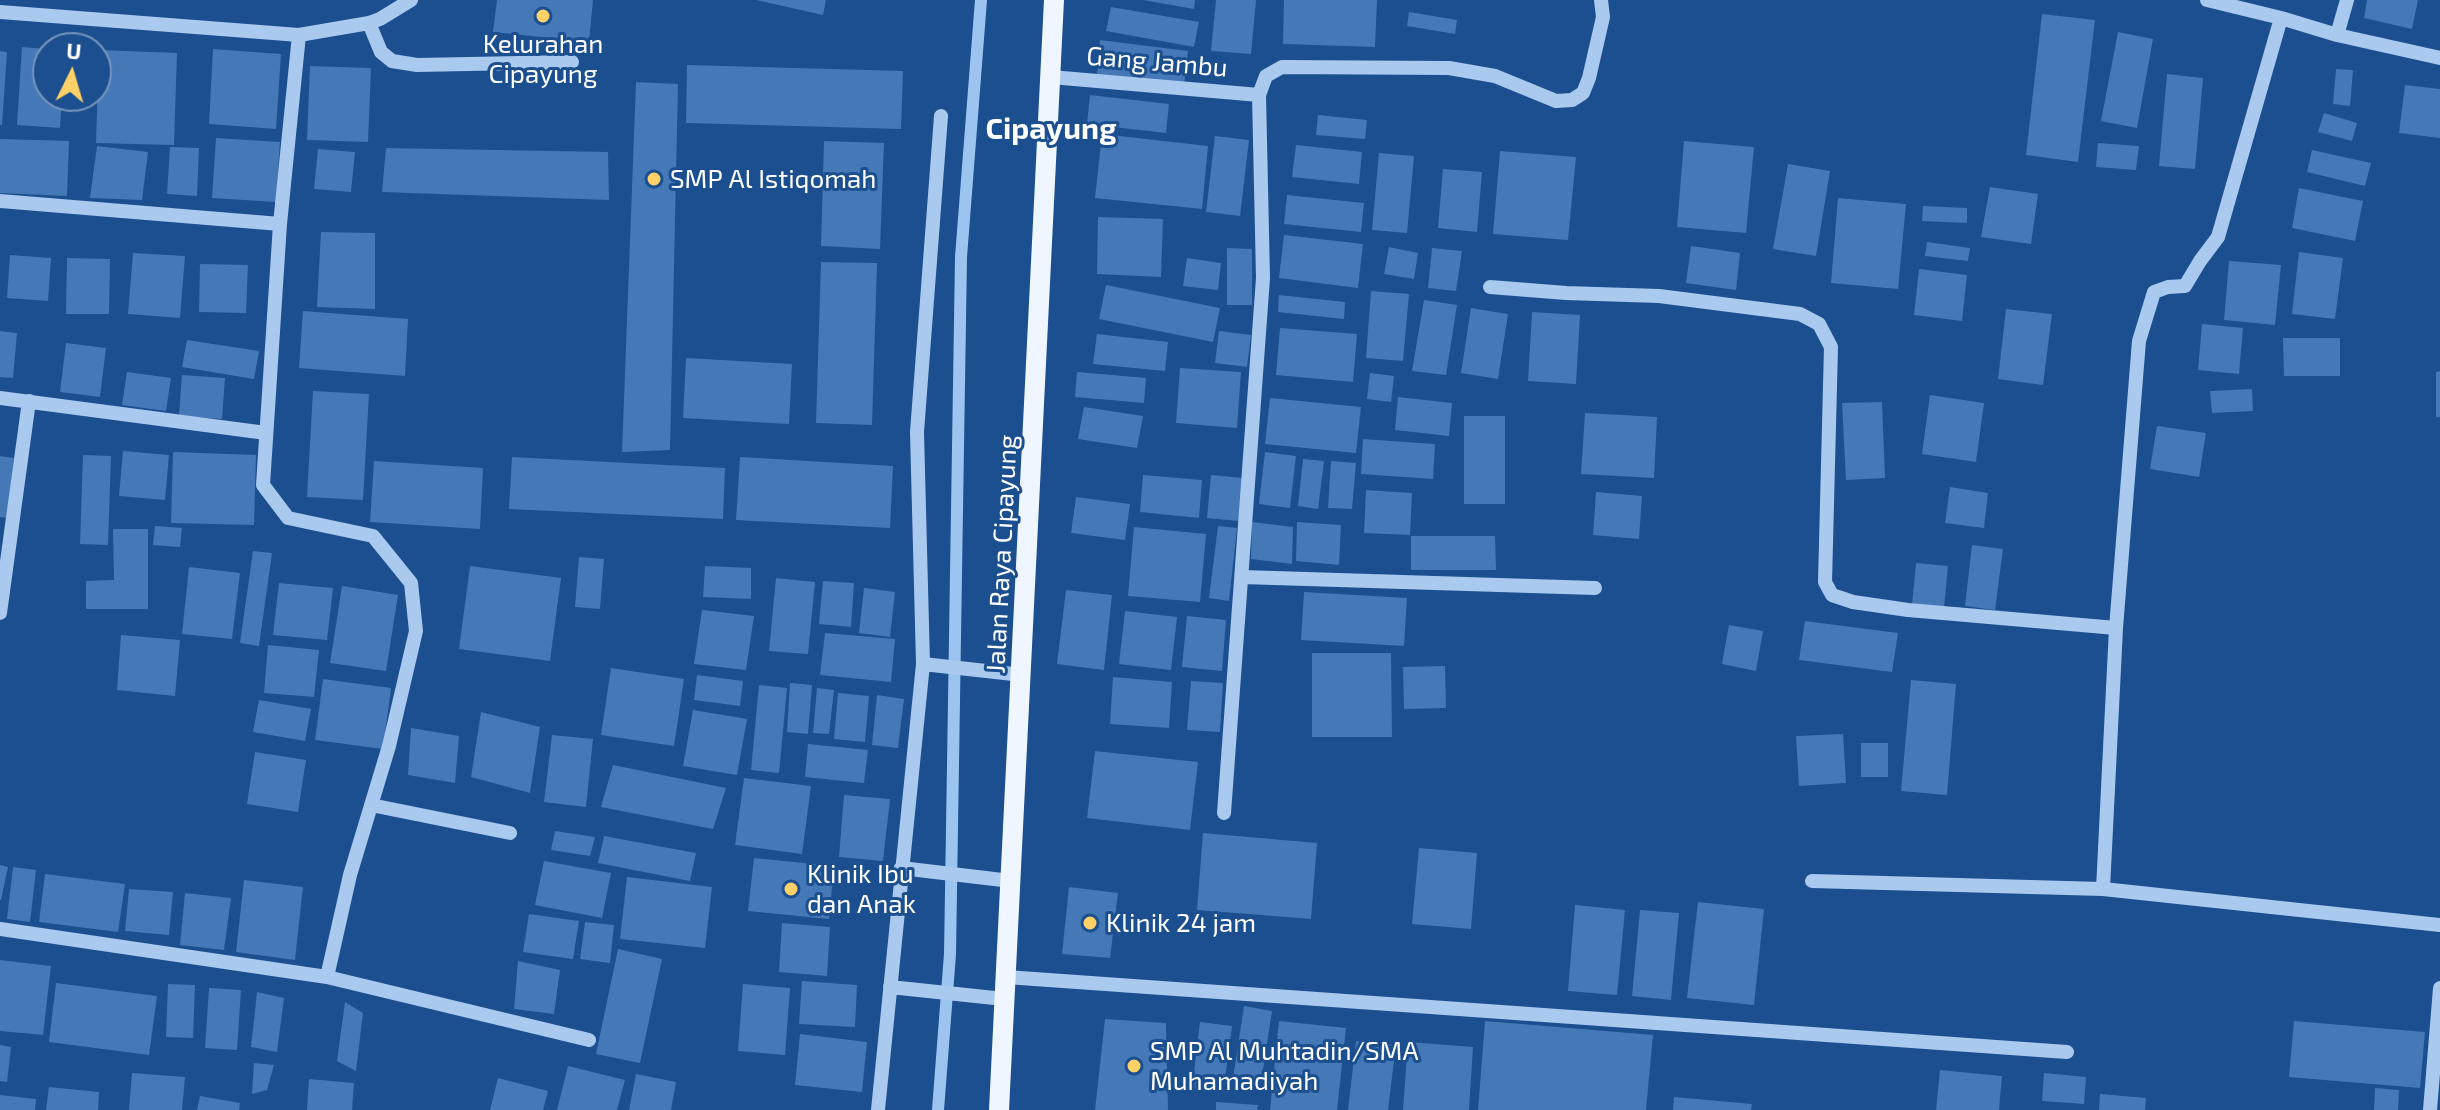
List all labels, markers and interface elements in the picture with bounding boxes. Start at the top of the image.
marker: Kelurahan Cipayung [534,7,552,25]
place label: Kelurahan Cipayung [483,28,603,90]
north arrow [32,32,112,112]
text: U [65,36,83,64]
street label: Gang Jambu [1085,40,1229,84]
district label: Cipayung [985,111,1117,147]
place label: SMP Al Istiqomah [670,163,876,195]
marker: SMP Al Istiqomah [645,170,663,188]
street label: Jalan Raya Cipayung [980,434,1024,674]
place label: Klinik Ibu dan Anak [807,858,916,920]
marker: Klinik Ibu dan Anak [782,880,800,898]
place label: Klinik 24 jam [1106,907,1256,939]
marker: Klinik 24 jam [1081,914,1099,932]
place label: SMP Al Muhtadin/SMA Muhamadiyah [1150,1035,1419,1096]
marker: SMP Al Muhtadin/SMA Muhamadiyah [1125,1057,1143,1075]

